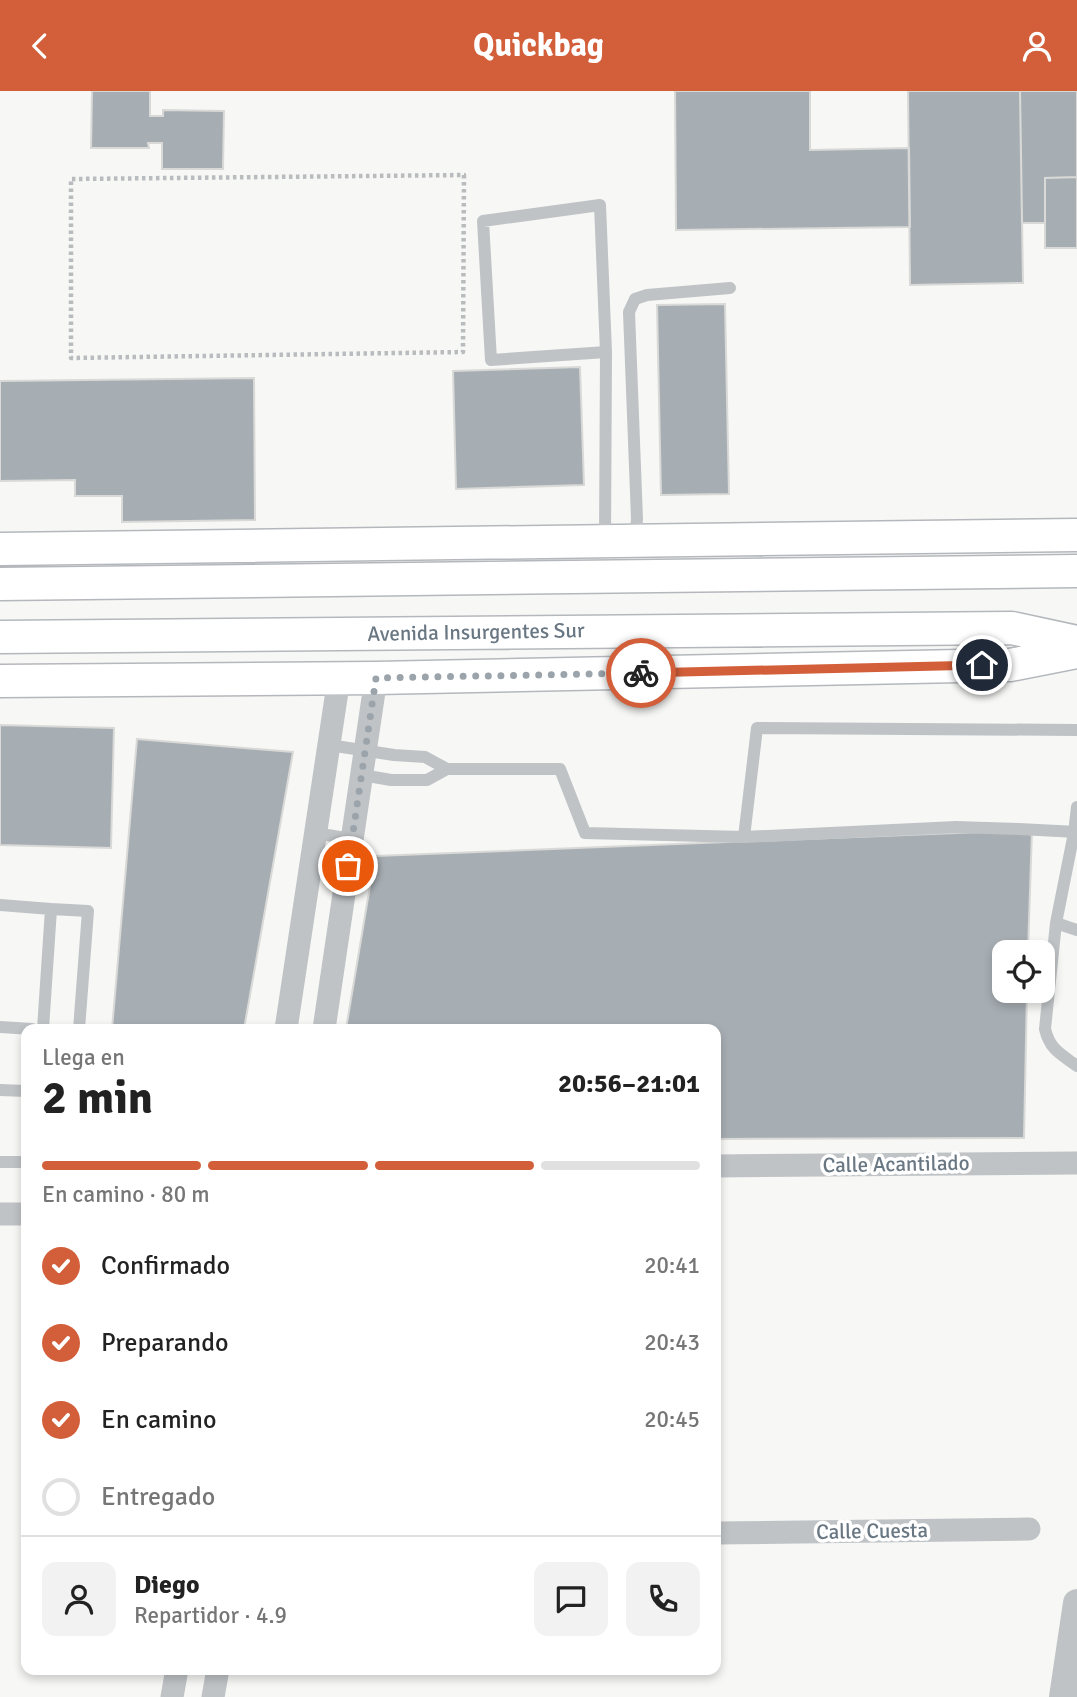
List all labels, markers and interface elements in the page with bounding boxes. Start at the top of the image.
text: Quickbag [473,26,604,65]
icon: back [21,27,59,65]
icon: person [1018,27,1056,65]
street label: Avenida Insurgentes Sur [367,617,585,647]
pin [952,635,1012,695]
courier [606,638,676,708]
icon: home [963,646,1001,684]
icon: bike [622,654,660,692]
pin [318,836,378,896]
icon: bag [329,847,367,885]
map controls [992,940,1055,1003]
button: locate [992,940,1055,1003]
text: Llega en [42,1043,125,1072]
text: 20:56–21:01 [558,1068,700,1100]
text: 2 min [42,1070,153,1126]
street label: Calle Acantilado [822,1150,970,1178]
text: En camino · 80 m [42,1180,210,1209]
icon: check [42,1247,80,1285]
text: Confirmado [101,1250,230,1282]
text: 20:41 [644,1251,700,1280]
icon: check [42,1324,80,1362]
text: Preparando [101,1327,228,1359]
text: 20:43 [644,1328,700,1357]
icon: check [42,1401,80,1439]
text: En camino [101,1404,217,1436]
text: 20:45 [644,1405,700,1434]
text: Entregado [101,1481,215,1513]
street label: Calle Cuesta [816,1517,928,1545]
button: person [42,1562,116,1636]
button: chat [534,1562,608,1636]
button: phone [626,1562,700,1636]
text: Diego [134,1569,200,1601]
text: Repartidor · 4.9 [134,1601,287,1630]

